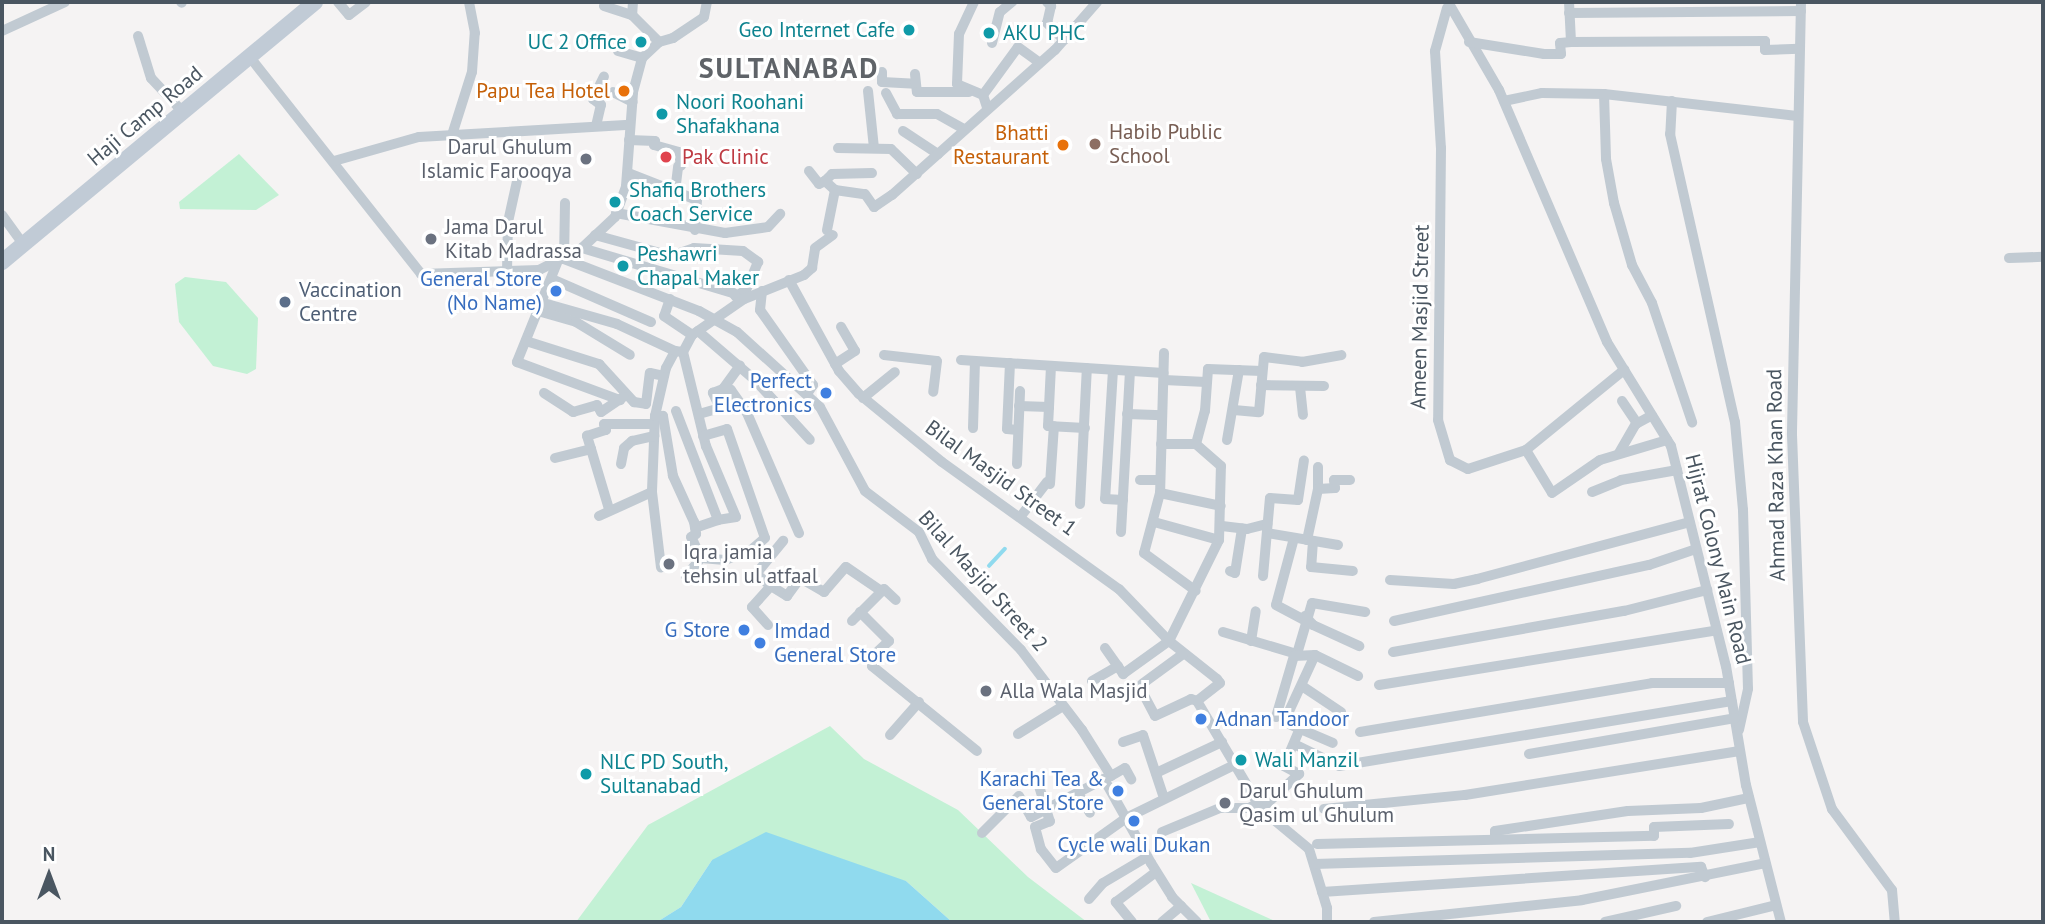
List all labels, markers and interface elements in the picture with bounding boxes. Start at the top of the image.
place label: Geo Internet Cafe [738,17,895,43]
place label: AKU PHC [1003,20,1085,46]
marker: Geo Internet Cafe [901,22,917,38]
marker: AKU PHC [981,25,997,41]
place label: UC 2 Office [527,29,627,55]
marker: UC 2 Office [633,34,649,50]
district label: SULTANABAD [700,51,878,85]
street label: Haji Camp Road [83,61,207,171]
place label: Papu Tea Hotel [476,78,610,104]
marker: Papu Tea Hotel [616,83,632,99]
place label: Noori Roohani Shafakhana [676,89,804,139]
marker: Noori Roohani Shafakhana [654,106,670,122]
place label: Habib Public School [1109,119,1222,169]
place label: Bhatti Restaurant [953,120,1049,170]
place label: Darul Ghulum Islamic Farooqya [420,134,572,184]
marker: Habib Public School [1087,136,1103,152]
marker: Bhatti Restaurant [1055,137,1071,153]
place label: Pak Clinic [682,144,769,170]
marker: Pak Clinic [656,147,676,167]
marker: Darul Ghulum Islamic Farooqya [578,151,594,167]
place label: Shafiq Brothers Coach Service [629,177,766,227]
marker: Shafiq Brothers Coach Service [607,194,623,210]
place label: Jama Darul Kitab Madrassa [445,214,582,264]
street label: Ameen Masjid Street [1406,224,1434,410]
marker: Jama Darul Kitab Madrassa [423,231,439,247]
place label: Peshawri Chapal Maker [637,241,759,291]
marker: Peshawri Chapal Maker [615,258,631,274]
place label: General Store (No Name) [420,266,542,316]
place label: Vaccination Centre [299,277,402,327]
marker: General Store (No Name) [548,283,564,299]
marker: Vaccination Centre [277,294,293,310]
place label: Perfect Electronics [714,368,812,418]
street label: Ahmad Raza Khan Road [1762,369,1790,581]
marker: Perfect Electronics [818,385,834,401]
street label: Bilal Masjid Street 1 [920,415,1082,541]
street label: Hijrat Colony Main Road [1680,451,1756,667]
street label: Bilal Masjid Street 2 [913,505,1053,657]
place label: Iqra jamia tehsin ul atfaal [683,539,818,589]
marker: Iqra jamia tehsin ul atfaal [661,556,677,572]
place label: G Store [664,617,730,643]
place label: Imdad General Store [774,618,896,668]
marker: G Store [736,622,752,638]
marker: Imdad General Store [752,635,768,651]
place label: Alla Wala Masjid [1000,678,1148,704]
marker: Alla Wala Masjid [978,683,994,699]
place label: Adnan Tandoor [1215,706,1350,732]
marker: Adnan Tandoor [1193,711,1209,727]
place label: Wali Manzil [1255,747,1359,773]
place label: NLC PD South, Sultanabad [600,749,729,799]
marker: Wali Manzil [1233,752,1249,768]
marker: NLC PD South, Sultanabad [578,766,594,782]
place label: Karachi Tea & General Store [979,766,1104,816]
place label: Darul Ghulum Qasim ul Ghulum [1239,778,1394,828]
marker: Karachi Tea & General Store [1110,783,1126,799]
marker: Darul Ghulum Qasim ul Ghulum [1217,795,1233,811]
marker: Cycle wali Dukan [1126,813,1142,829]
place label: Cycle wali Dukan [1058,832,1210,858]
north arrow [14,840,84,910]
text: N [43,842,55,866]

